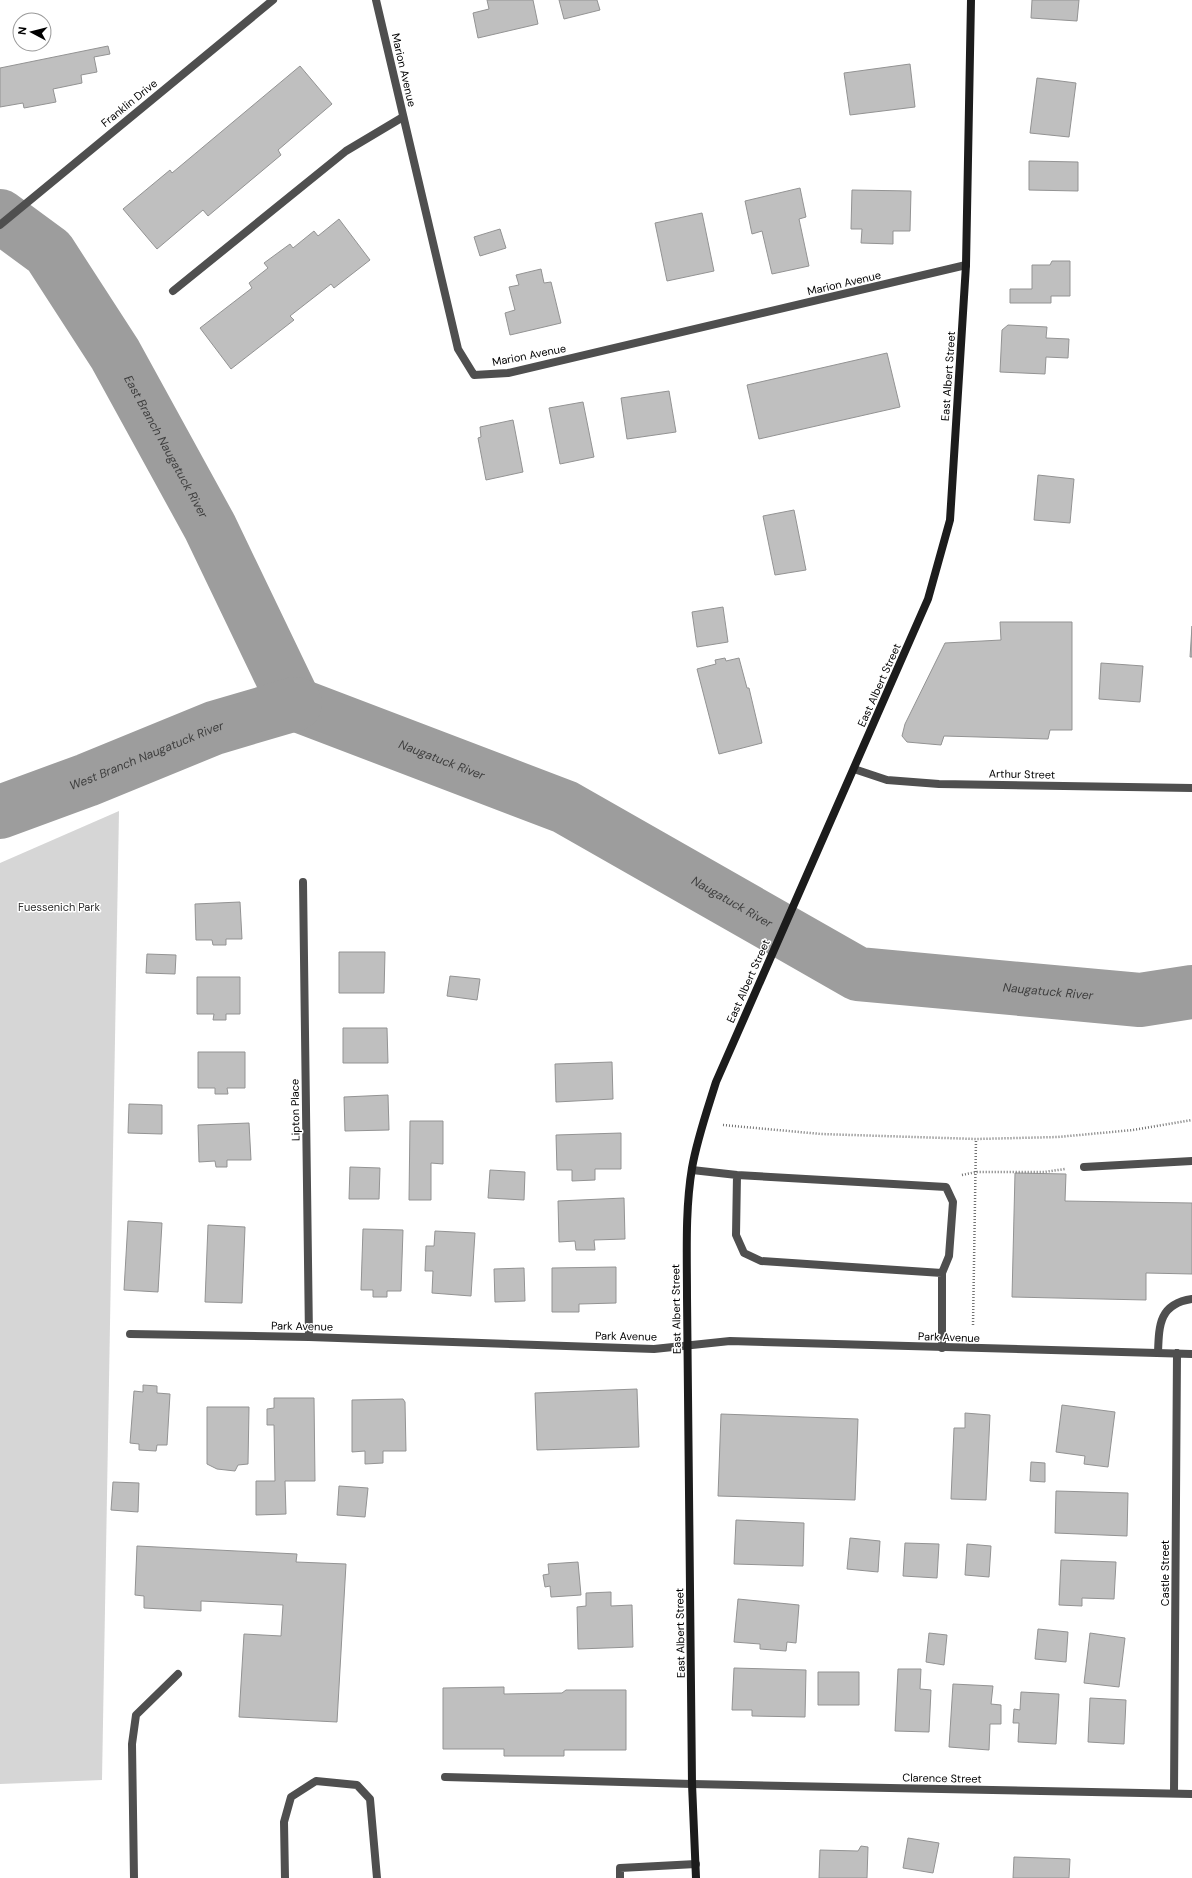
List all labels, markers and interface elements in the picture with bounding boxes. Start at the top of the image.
north arrow [12,12,52,52]
text: N [15,26,30,36]
street label: Marion Avenue [389,32,419,108]
street label: Franklin Drive [98,76,160,130]
street label: Marion Avenue [806,268,882,298]
street label: East Albert Street [938,331,958,421]
street label: Marion Avenue [491,341,567,369]
water label: East Branch Naugatuck River [120,373,212,521]
street label: East Albert Street [854,641,904,729]
water label: West Branch Naugatuck River [67,717,226,794]
water label: Naugatuck River [396,736,487,784]
street label: Arthur Street [989,766,1055,782]
water label: Naugatuck River [688,873,776,932]
park label: Fuessenich Park [18,900,100,914]
street label: East Albert Street [723,937,773,1025]
water label: Naugatuck River [1002,979,1094,1004]
street label: Lipton Place [287,1079,303,1141]
street label: East Albert Street [668,1264,684,1354]
street label: Park Avenue [271,1318,333,1334]
street label: Park Avenue [595,1328,657,1344]
street label: Park Avenue [918,1329,980,1345]
street label: Castle Street [1158,1540,1172,1606]
street label: East Albert Street [672,1588,688,1678]
street label: Clarence Street [902,1770,982,1786]

